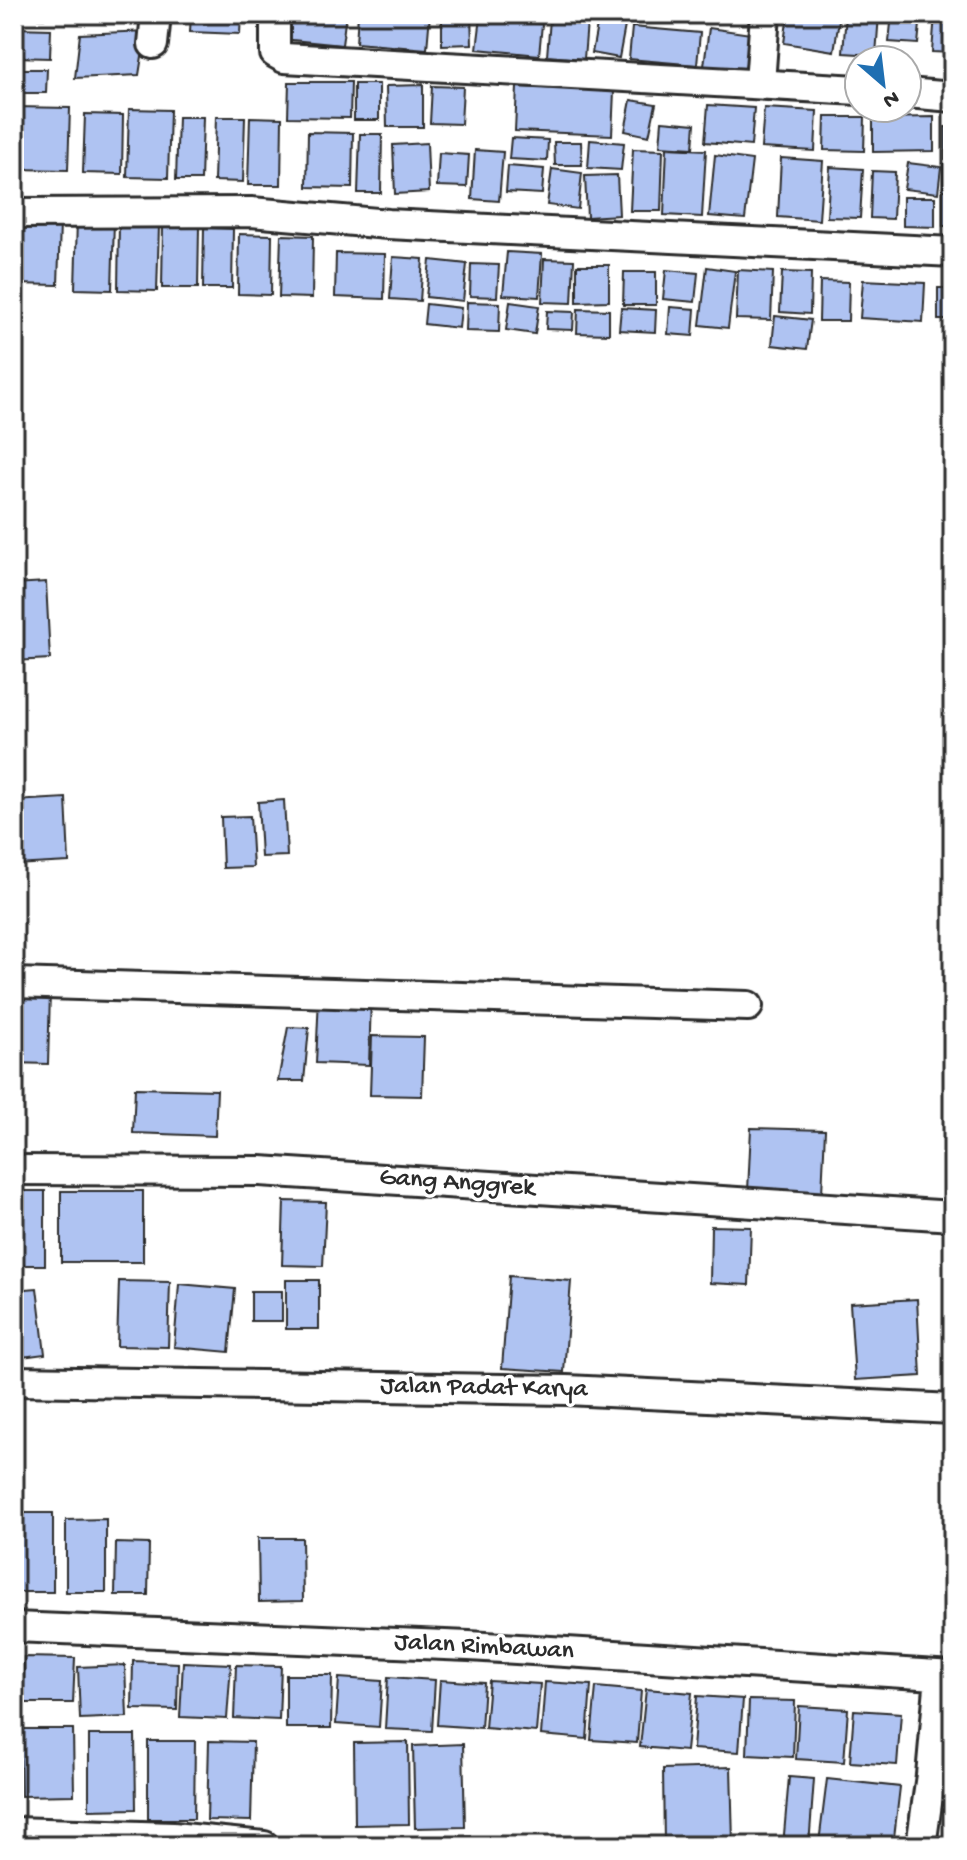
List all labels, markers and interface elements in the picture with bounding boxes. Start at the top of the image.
north arrow [843,44,923,124]
text: N [878,83,903,113]
street label: Gang Anggrek [378,1163,538,1205]
street label: Jalan Padat Karya [380,1372,589,1406]
street label: Jalan Rimbawan [393,1628,575,1668]

